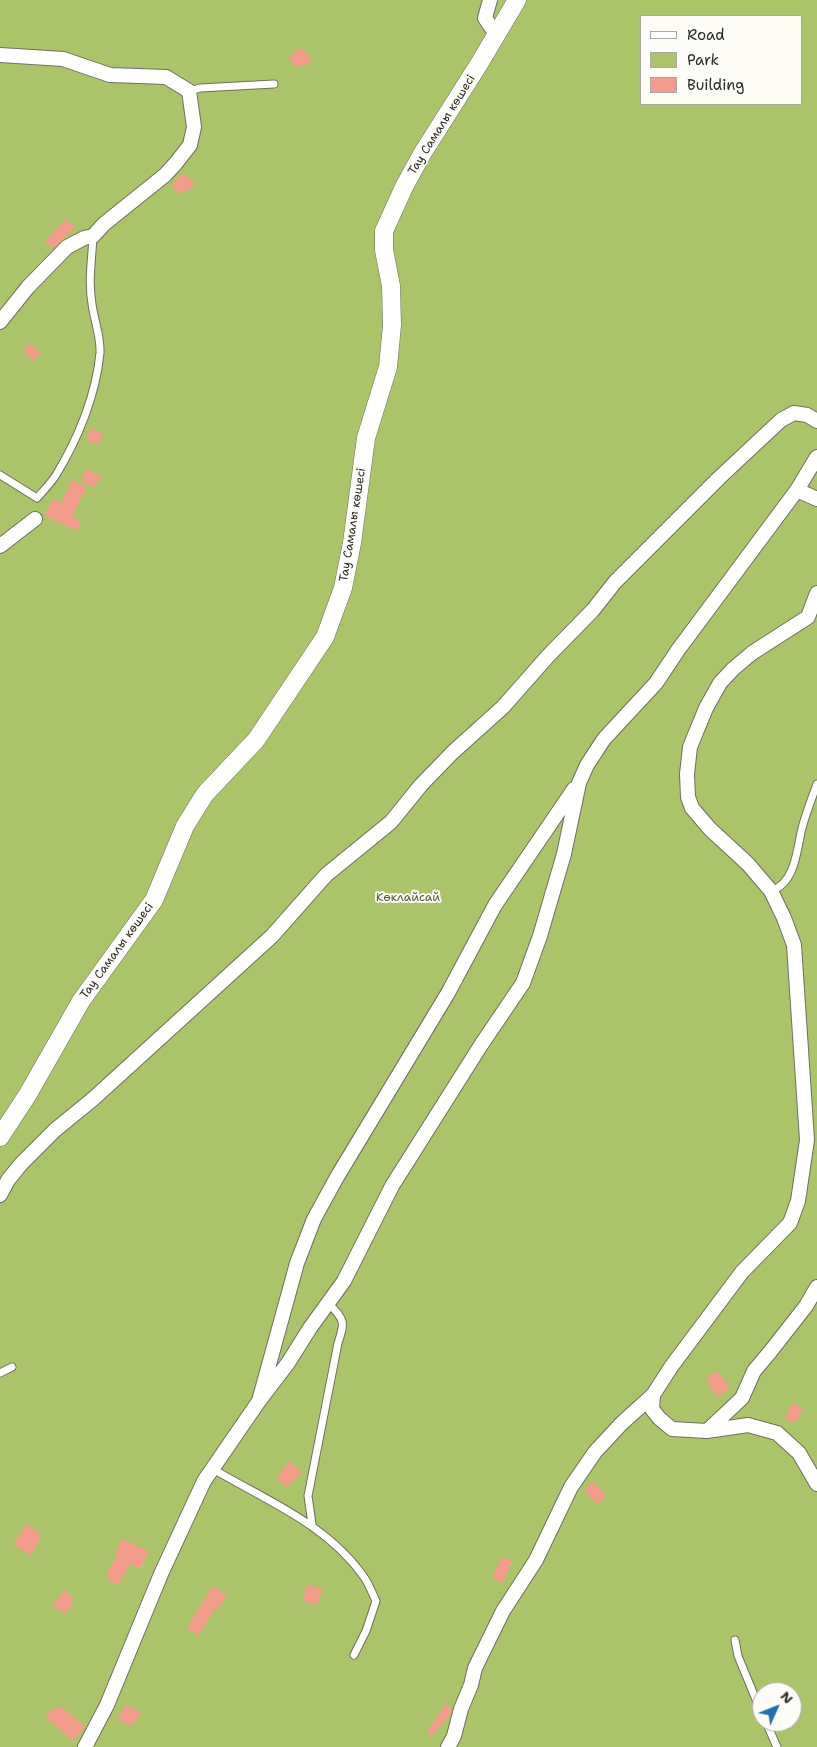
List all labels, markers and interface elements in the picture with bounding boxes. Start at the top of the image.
legend [640,15,802,105]
text: Road [687,25,725,45]
text: Park [687,50,719,70]
street label: Тау Самалы көшесі [405,72,479,178]
text: Building [687,75,744,95]
street label: Тау Самалы көшесі [337,467,369,583]
park label: Көклайсай [376,891,440,905]
street label: Тау Самалы көшесі [77,900,157,1002]
north arrow [752,1682,802,1732]
text: N [777,1687,797,1708]

